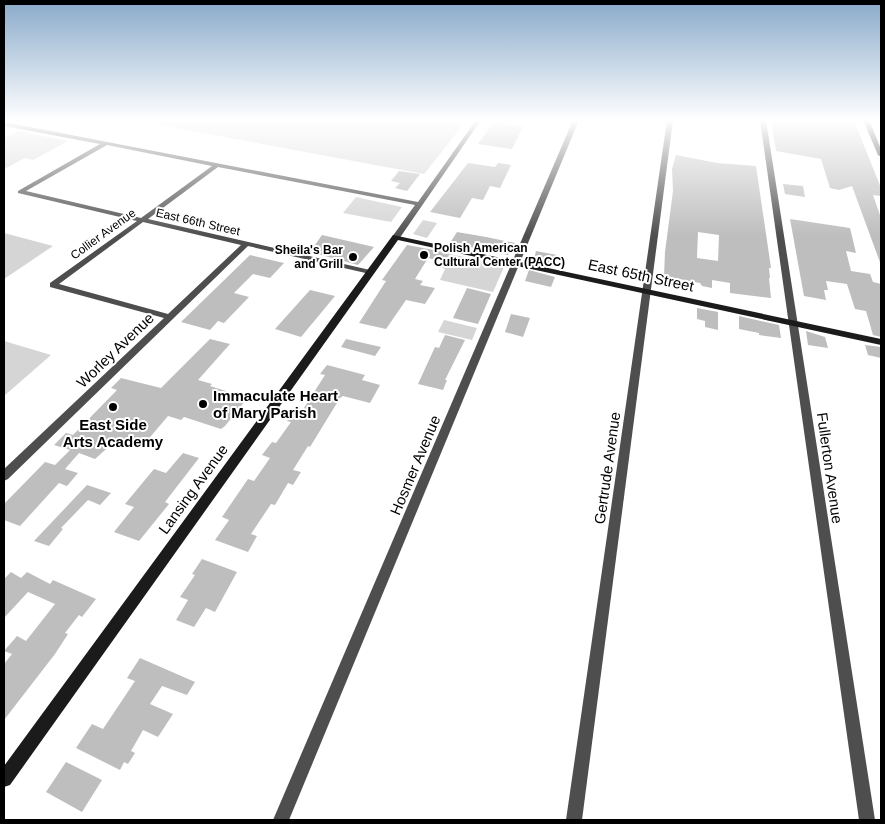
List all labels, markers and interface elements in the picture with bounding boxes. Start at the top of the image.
street label: Collier Avenue [68,205,139,262]
street label: East 66th Street [154,205,242,239]
place label: Polish American Cultural Center (PACC) [434,241,565,269]
place label: Sheila's Bar and Grill [275,243,343,271]
marker: Polish American Cultural Center (PACC) [418,249,430,261]
marker: Sheila's Bar and Grill [347,251,359,263]
street label: East 65th Street [587,256,696,295]
street label: Worley Avenue [73,309,157,391]
place label: Immaculate Heart of Mary Parish [213,387,338,421]
marker: Immaculate Heart of Mary Parish [197,398,209,410]
marker: East Side Arts Academy [107,401,119,413]
street label: Gertrude Avenue [591,411,623,525]
street label: Fullerton Avenue [814,411,846,525]
street label: Hosmer Avenue [386,413,444,517]
place label: East Side Arts Academy [63,416,164,450]
street label: Lansing Avenue [155,441,231,537]

